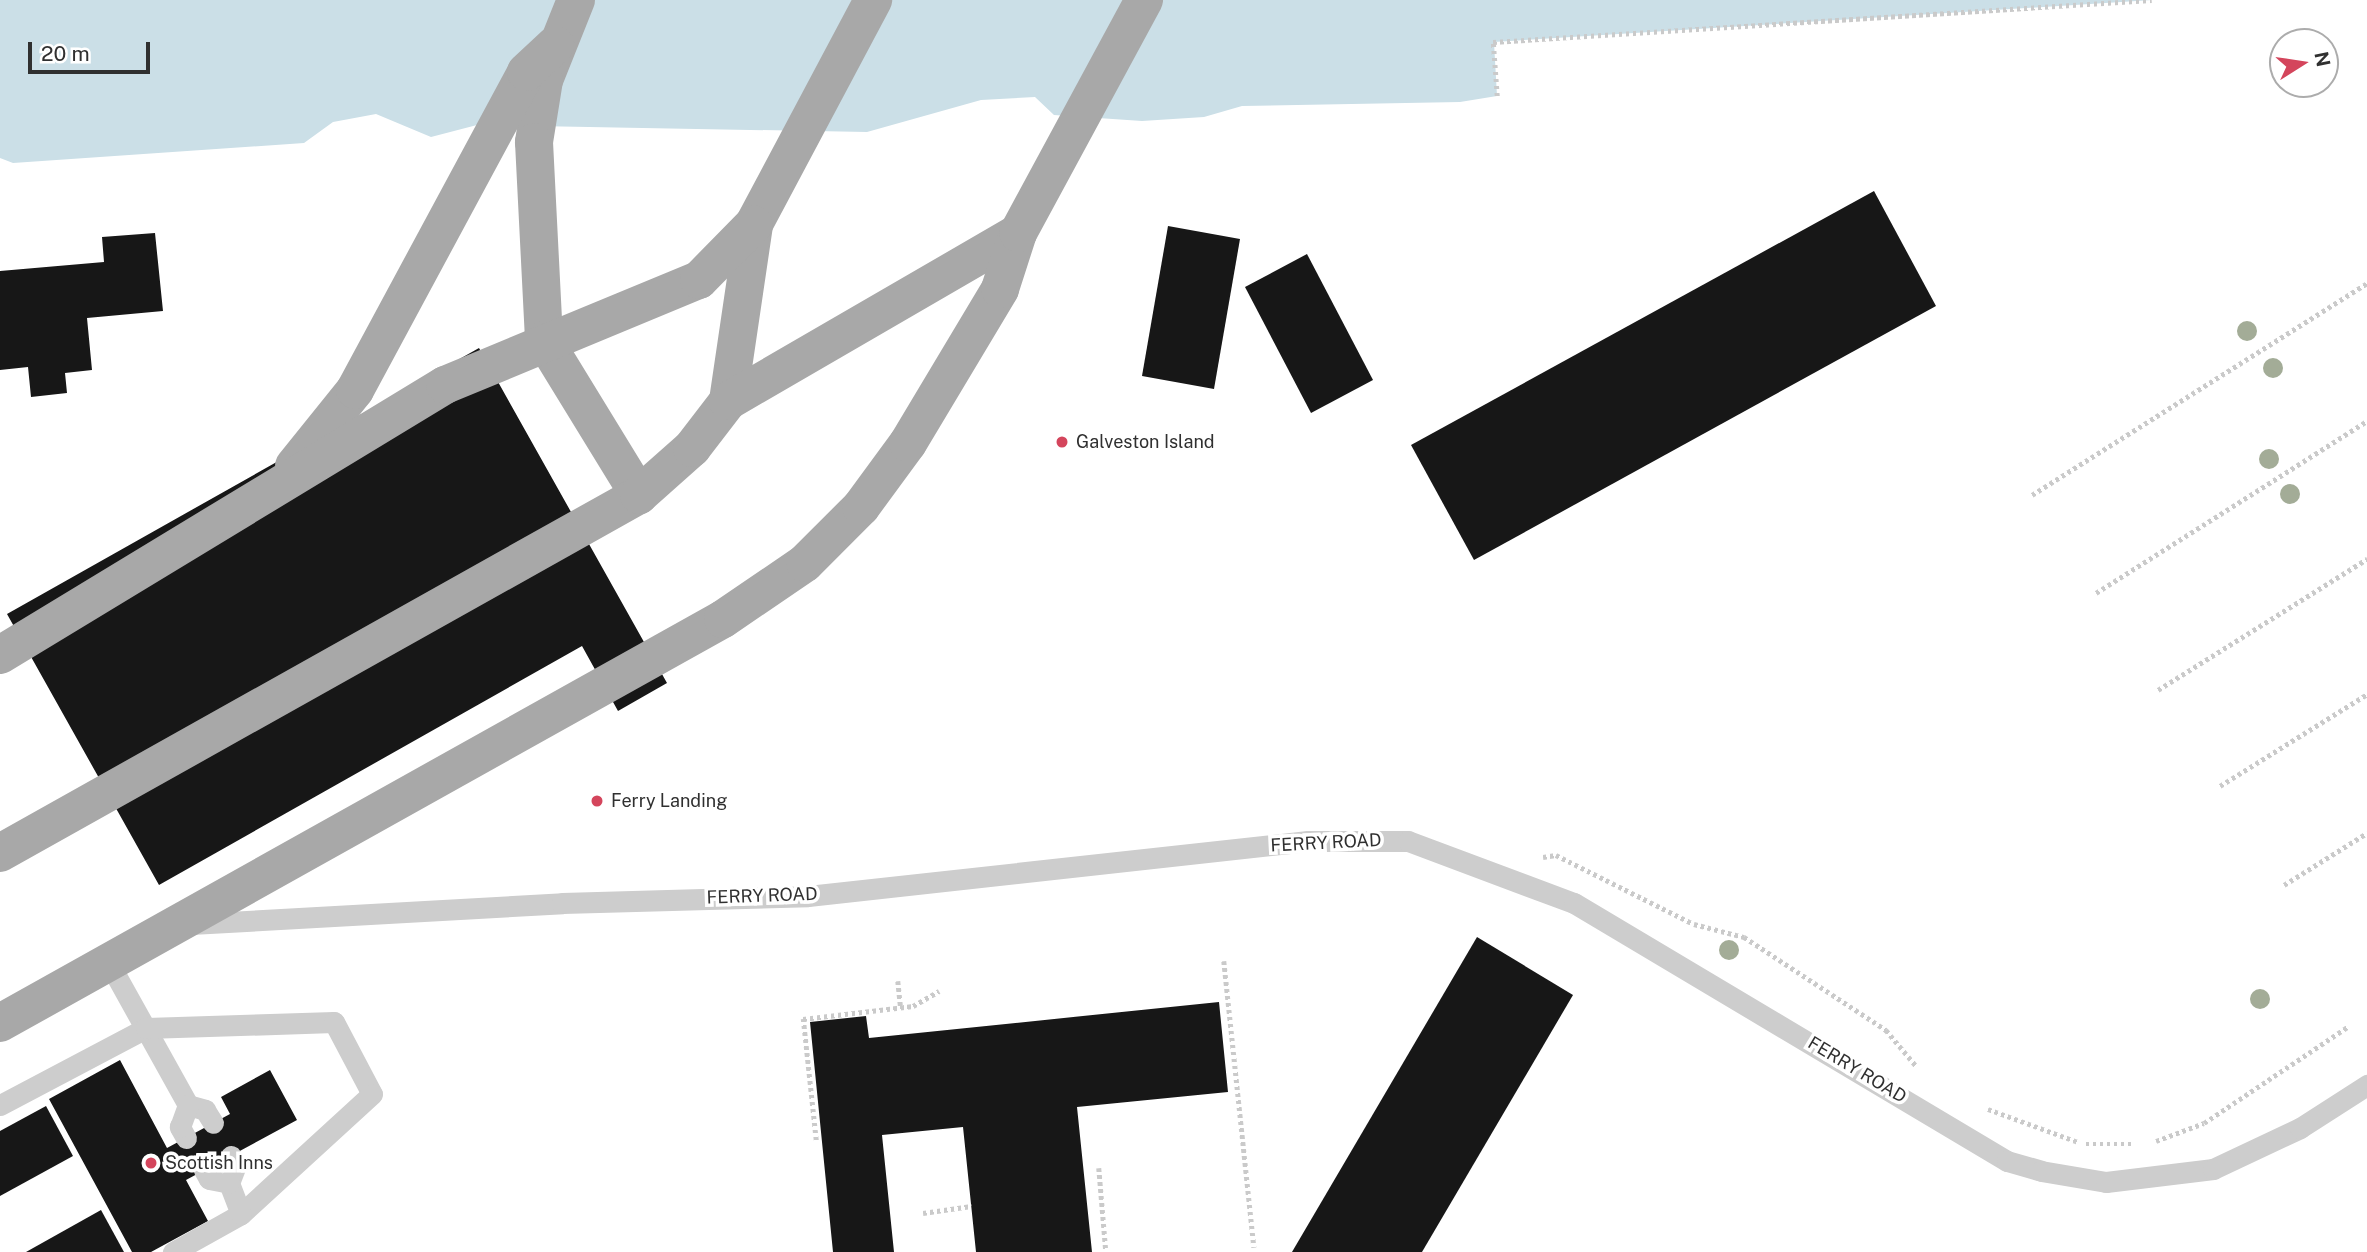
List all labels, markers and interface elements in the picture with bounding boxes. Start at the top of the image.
scale bar [32,28,154,72]
north arrow [2269,28,2339,98]
text: 20 m [41,41,90,66]
text: N [2310,49,2335,69]
place label: Galveston Island [1076,431,1215,453]
marker: Galveston Island [1054,434,1070,450]
place label: Ferry Landing [611,790,727,812]
marker: Ferry Landing [589,793,605,809]
street label: FERRY ROAD [1270,829,1382,857]
street label: FERRY ROAD [706,883,818,909]
street label: FERRY ROAD [1804,1032,1910,1108]
place label: Scottish Inns [165,1152,273,1174]
marker: Scottish Inns [143,1155,159,1171]

